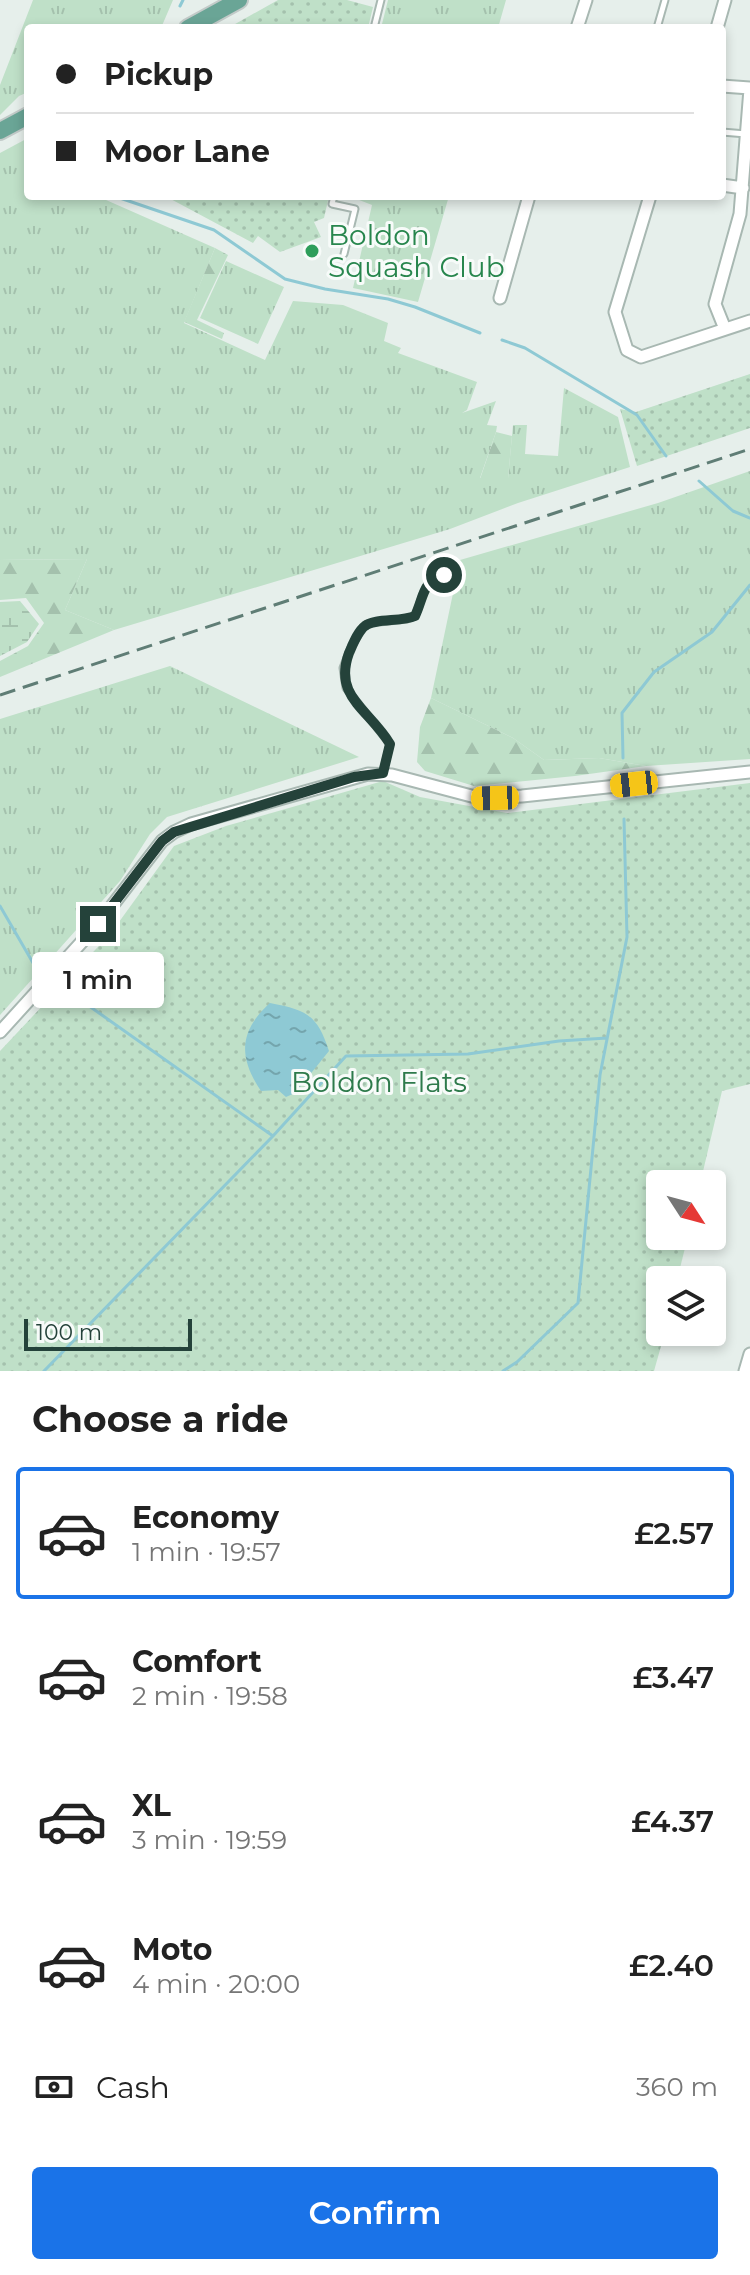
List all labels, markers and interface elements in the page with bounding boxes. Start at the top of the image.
text: Pickup [104,56,213,93]
text: Moor Lane [104,133,270,170]
place label: Boldon Squash Club [328,218,505,284]
marker: Boldon Squash Club [303,242,321,260]
route start [426,557,462,593]
car [609,770,659,798]
car [471,786,519,810]
route end [80,906,116,942]
callout: 1 min [32,952,164,1008]
text: 1 min [63,964,133,996]
park label: Boldon Flats [291,1065,467,1099]
north arrow [646,1170,726,1250]
map controls [646,1170,726,1346]
button: layers [646,1266,726,1346]
scale bar [24,1315,192,1351]
text: 100 m [36,1319,102,1346]
text: Choose a ride [32,1397,289,1441]
icon: car [36,1497,108,1569]
text: Economy [132,1499,279,1536]
text: £2.57 [634,1515,714,1552]
text: 1 min · 19:57 [132,1536,281,1568]
icon: car [36,1641,108,1713]
text: Comfort [132,1643,262,1680]
text: £3.47 [633,1659,714,1696]
text: 2 min · 19:58 [132,1680,288,1712]
icon: car [36,1785,108,1857]
text: XL [132,1787,171,1824]
text: £4.37 [631,1803,714,1840]
text: 3 min · 19:59 [132,1824,287,1856]
icon: car [36,1929,108,2001]
text: Moto [132,1931,213,1968]
text: £2.40 [629,1947,714,1984]
text: 4 min · 20:00 [132,1968,300,2000]
icon: cash [32,2065,76,2109]
text: Cash [96,2069,170,2106]
text: 360 m [636,2071,718,2103]
button: Confirm [32,2167,718,2259]

